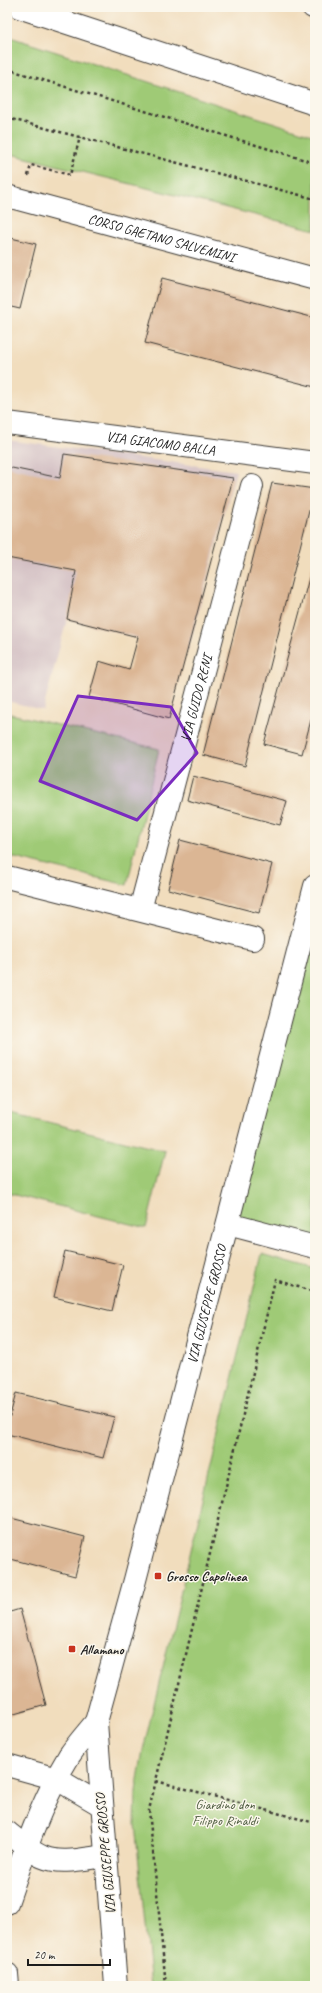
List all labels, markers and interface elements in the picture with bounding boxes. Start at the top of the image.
street label: CORSO GAETANO SALVEMINI [86,210,240,267]
street label: VIA GIACOMO BALLA [105,428,217,459]
street label: VIA GUIDO RENI [177,650,217,744]
street label: VIA GIUSEPPE GROSSO [184,1241,231,1365]
place label: Grosso Capolinea [166,1568,249,1585]
marker: Grosso Capolinea [153,1571,163,1581]
place label: Allamano [80,1641,125,1658]
marker: Allamano [67,1644,77,1654]
street label: VIA GIUSEPPE GROSSO [92,1791,119,1915]
park label: Giardino don Filippo Rinaldi [192,1796,260,1829]
scale bar [28,1941,110,1967]
text: 20 m [34,1947,56,1963]

